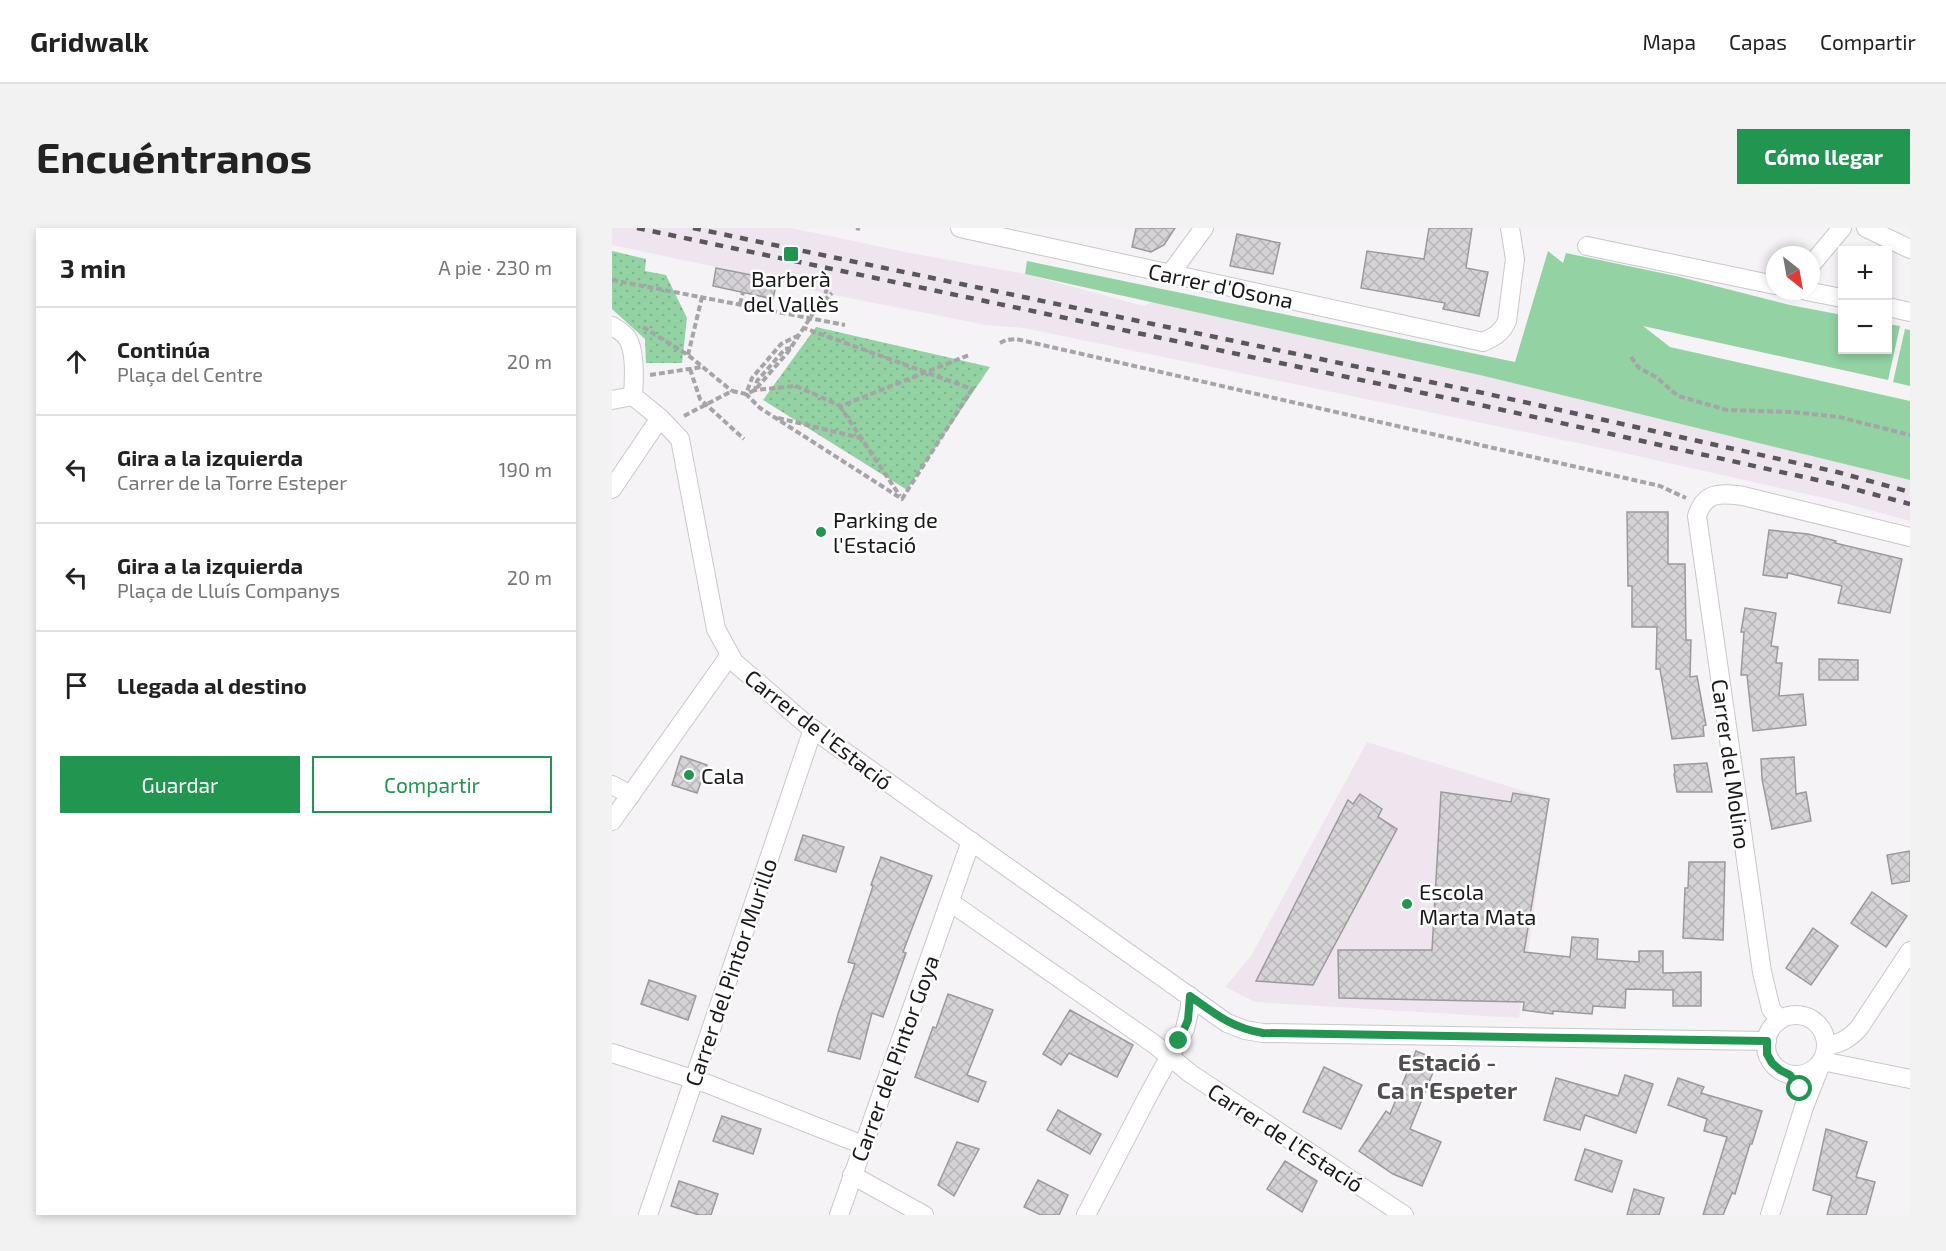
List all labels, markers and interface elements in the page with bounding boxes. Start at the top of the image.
text: Gridwalk [30,24,149,58]
text: Mapa [1642,29,1696,54]
text: Capas [1729,29,1787,54]
text: Compartir [1820,29,1916,54]
button: Cómo llegar [1737,129,1910,184]
text: Encuéntranos [36,131,312,181]
marker: Barberà del Vallès [782,245,800,263]
north arrow [1766,246,1820,300]
map controls [1838,246,1892,354]
button: + [1838,246,1892,300]
text: 3 min [60,252,126,283]
text: A pie · 230 m [438,255,552,279]
street label: Carrer d'Osona [1146,257,1296,313]
place label: Barberà del Vallès [743,265,839,316]
button: − [1838,300,1892,354]
text: Continúa [117,336,210,362]
icon: ahead [60,345,93,378]
text: 20 m [507,349,552,373]
text: Plaça del Centre [117,362,263,386]
text: Gira a la izquierda [117,444,303,470]
icon: left [60,453,93,486]
text: 190 m [499,457,552,481]
text: Carrer de la Torre Esteper [117,470,347,494]
place label: Parking de l'Estació [833,506,938,557]
marker: Parking de l'Estació [814,525,828,539]
text: Gira a la izquierda [117,552,303,578]
icon: left [60,561,93,594]
text: 20 m [507,565,552,589]
text: Plaça de Lluís Companys [117,578,340,602]
street label: Carrer de l'Estació [740,663,898,795]
icon: arrive [60,669,93,702]
text: Llegada al destino [117,672,307,698]
street label: Carrer del Molino [1707,677,1757,851]
button: Guardar [60,756,300,813]
button: Compartir [312,756,552,813]
place label: Cala [701,762,744,788]
marker: Cala [682,768,696,782]
street label: Carrer del Pintor Murillo [679,855,781,1089]
place label: Escola Marta Mata [1419,878,1536,929]
marker: Escola Marta Mata [1400,897,1414,911]
street label: Carrer del Pintor Goya [845,951,943,1165]
route end [1165,1027,1191,1053]
district label: Estació - Ca n'Espeter [1377,1047,1518,1104]
route start [1786,1075,1812,1101]
street label: Carrer de l'Estació [1204,1077,1368,1197]

